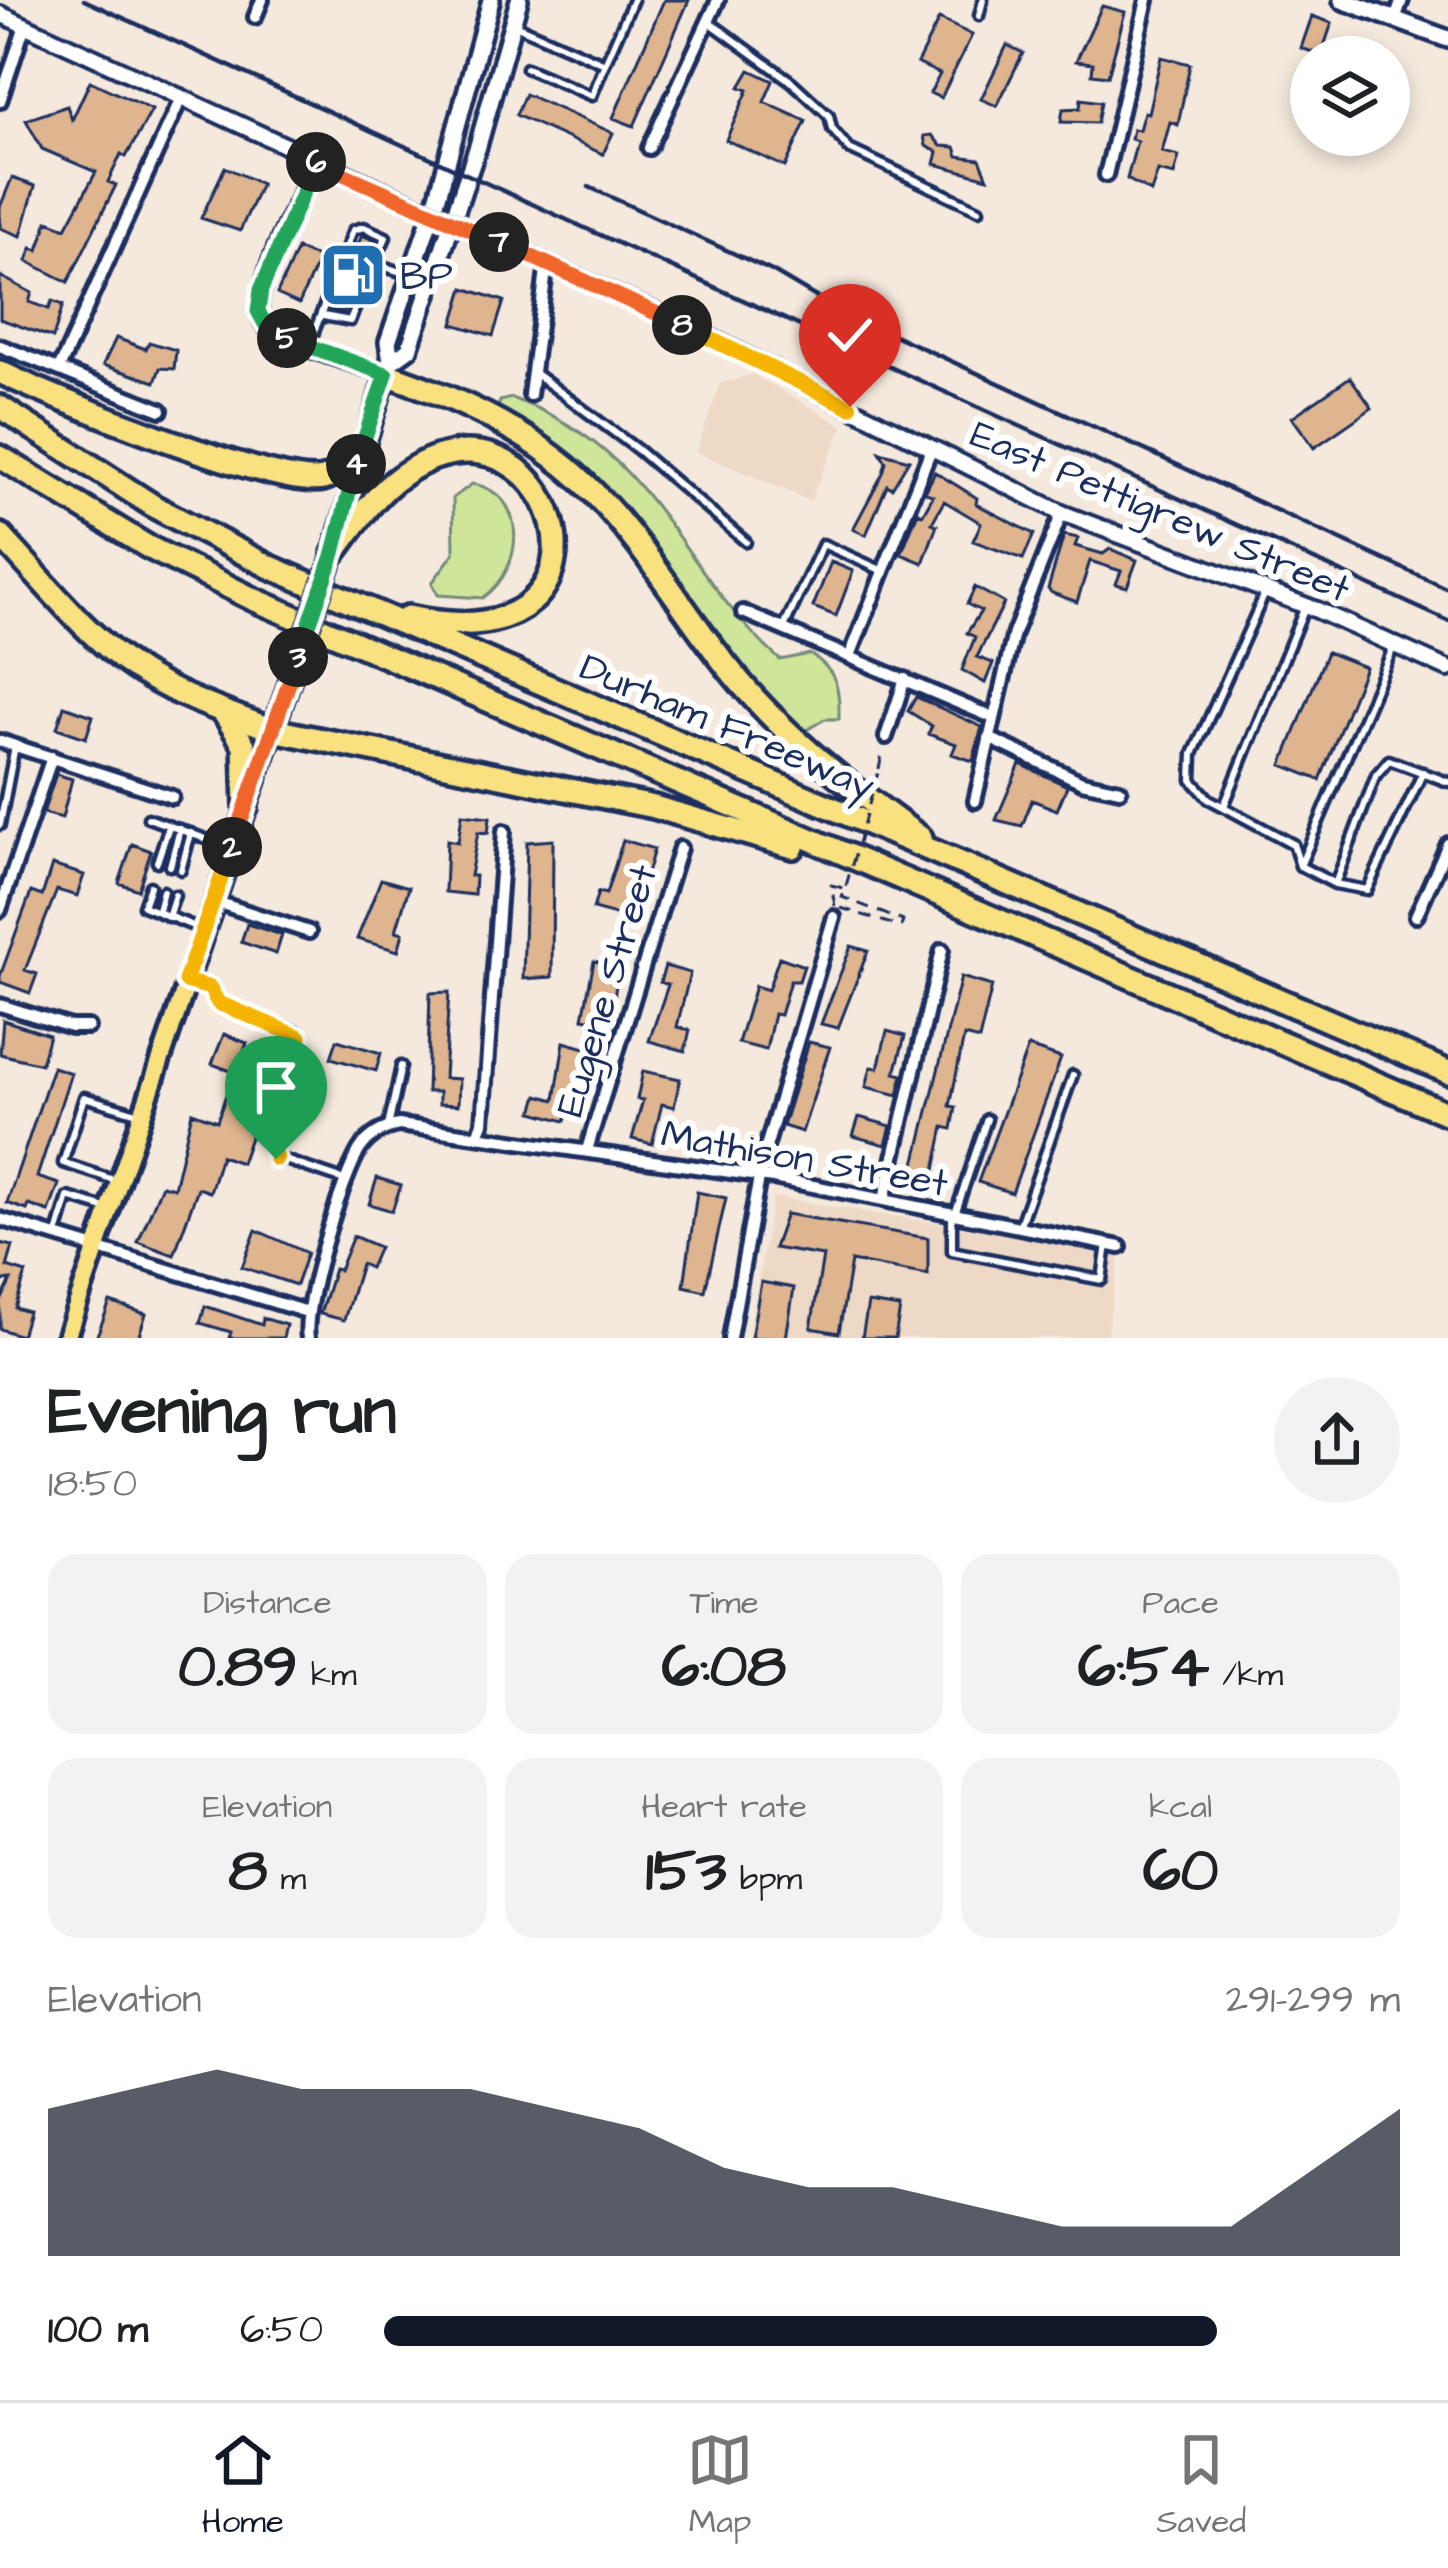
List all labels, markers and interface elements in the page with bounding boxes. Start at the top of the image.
map controls [1290,36,1410,156]
button: layers [1290,36,1410,156]
pin: 6 [286,132,346,192]
text: 6 [306,139,326,185]
pin: 7 [469,212,529,272]
text: 7 [489,219,509,265]
fuel station icon: BP [318,240,388,310]
place label: BP [400,251,453,305]
pin [799,284,901,407]
pin: 8 [652,295,712,355]
text: 8 [671,302,693,348]
icon: check [817,302,883,368]
pin: 5 [257,308,317,368]
text: 5 [275,315,299,361]
street label: East Pettigrew Street [962,408,1358,617]
pin: 4 [326,434,386,494]
text: 4 [345,441,367,487]
pin: 3 [268,627,328,687]
text: 3 [290,634,306,680]
street label: Durham Freeway [571,641,882,815]
pin: 2 [202,817,262,877]
text: 2 [223,824,241,870]
street label: Eugene Street [544,858,672,1123]
pin [225,1036,327,1159]
icon: arrive [243,1054,309,1120]
street label: Mathison Street [657,1108,952,1212]
text: Evening run [48,1367,396,1459]
button: share [1274,1377,1400,1503]
text: 18:50 [48,1458,137,1512]
text: Distance [203,1580,331,1626]
text: Time [689,1580,759,1626]
text: Pace [1142,1580,1219,1626]
text: 0.89 [178,1626,297,1709]
text: 6:08 [662,1626,786,1709]
text: 6:54 [1078,1626,1209,1709]
text: km [297,1652,357,1698]
text: /km [1209,1652,1283,1698]
text: Elevation [202,1784,332,1830]
text: Heart rate [641,1784,807,1830]
text: kcal [1149,1784,1212,1830]
text: 8 [228,1830,267,1913]
text: 153 [646,1830,726,1913]
text: 60 [1143,1830,1218,1913]
text: m [267,1856,306,1902]
text: bpm [726,1856,802,1902]
text: Elevation [48,1974,202,2028]
text: 291–299 m [1226,1974,1400,2028]
text: 100 m [48,2304,148,2358]
text: 6:50 [240,2304,323,2358]
tab: Home [202,2427,284,2545]
tab: Map [687,2427,753,2545]
tab: Saved [1156,2427,1246,2545]

